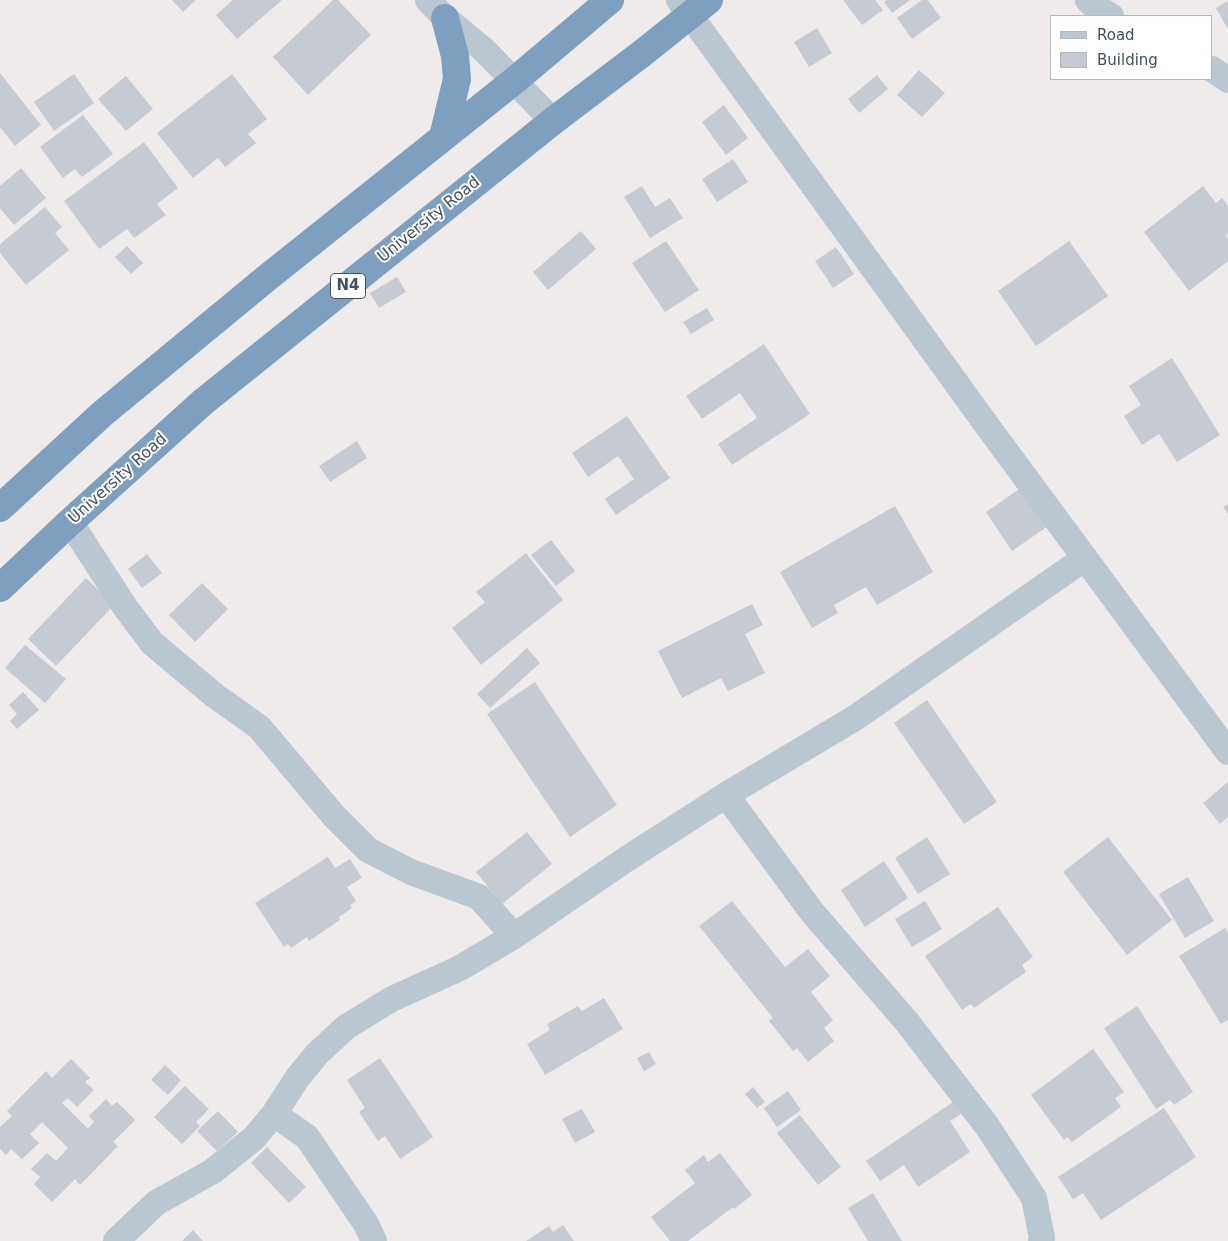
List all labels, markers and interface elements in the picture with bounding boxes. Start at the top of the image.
legend [1050,15,1213,80]
text: Road [1097,26,1135,44]
text: Building [1097,51,1158,69]
street label: University Road [374,173,484,267]
road number: N4 [330,274,366,298]
street label: University Road [65,430,171,528]

